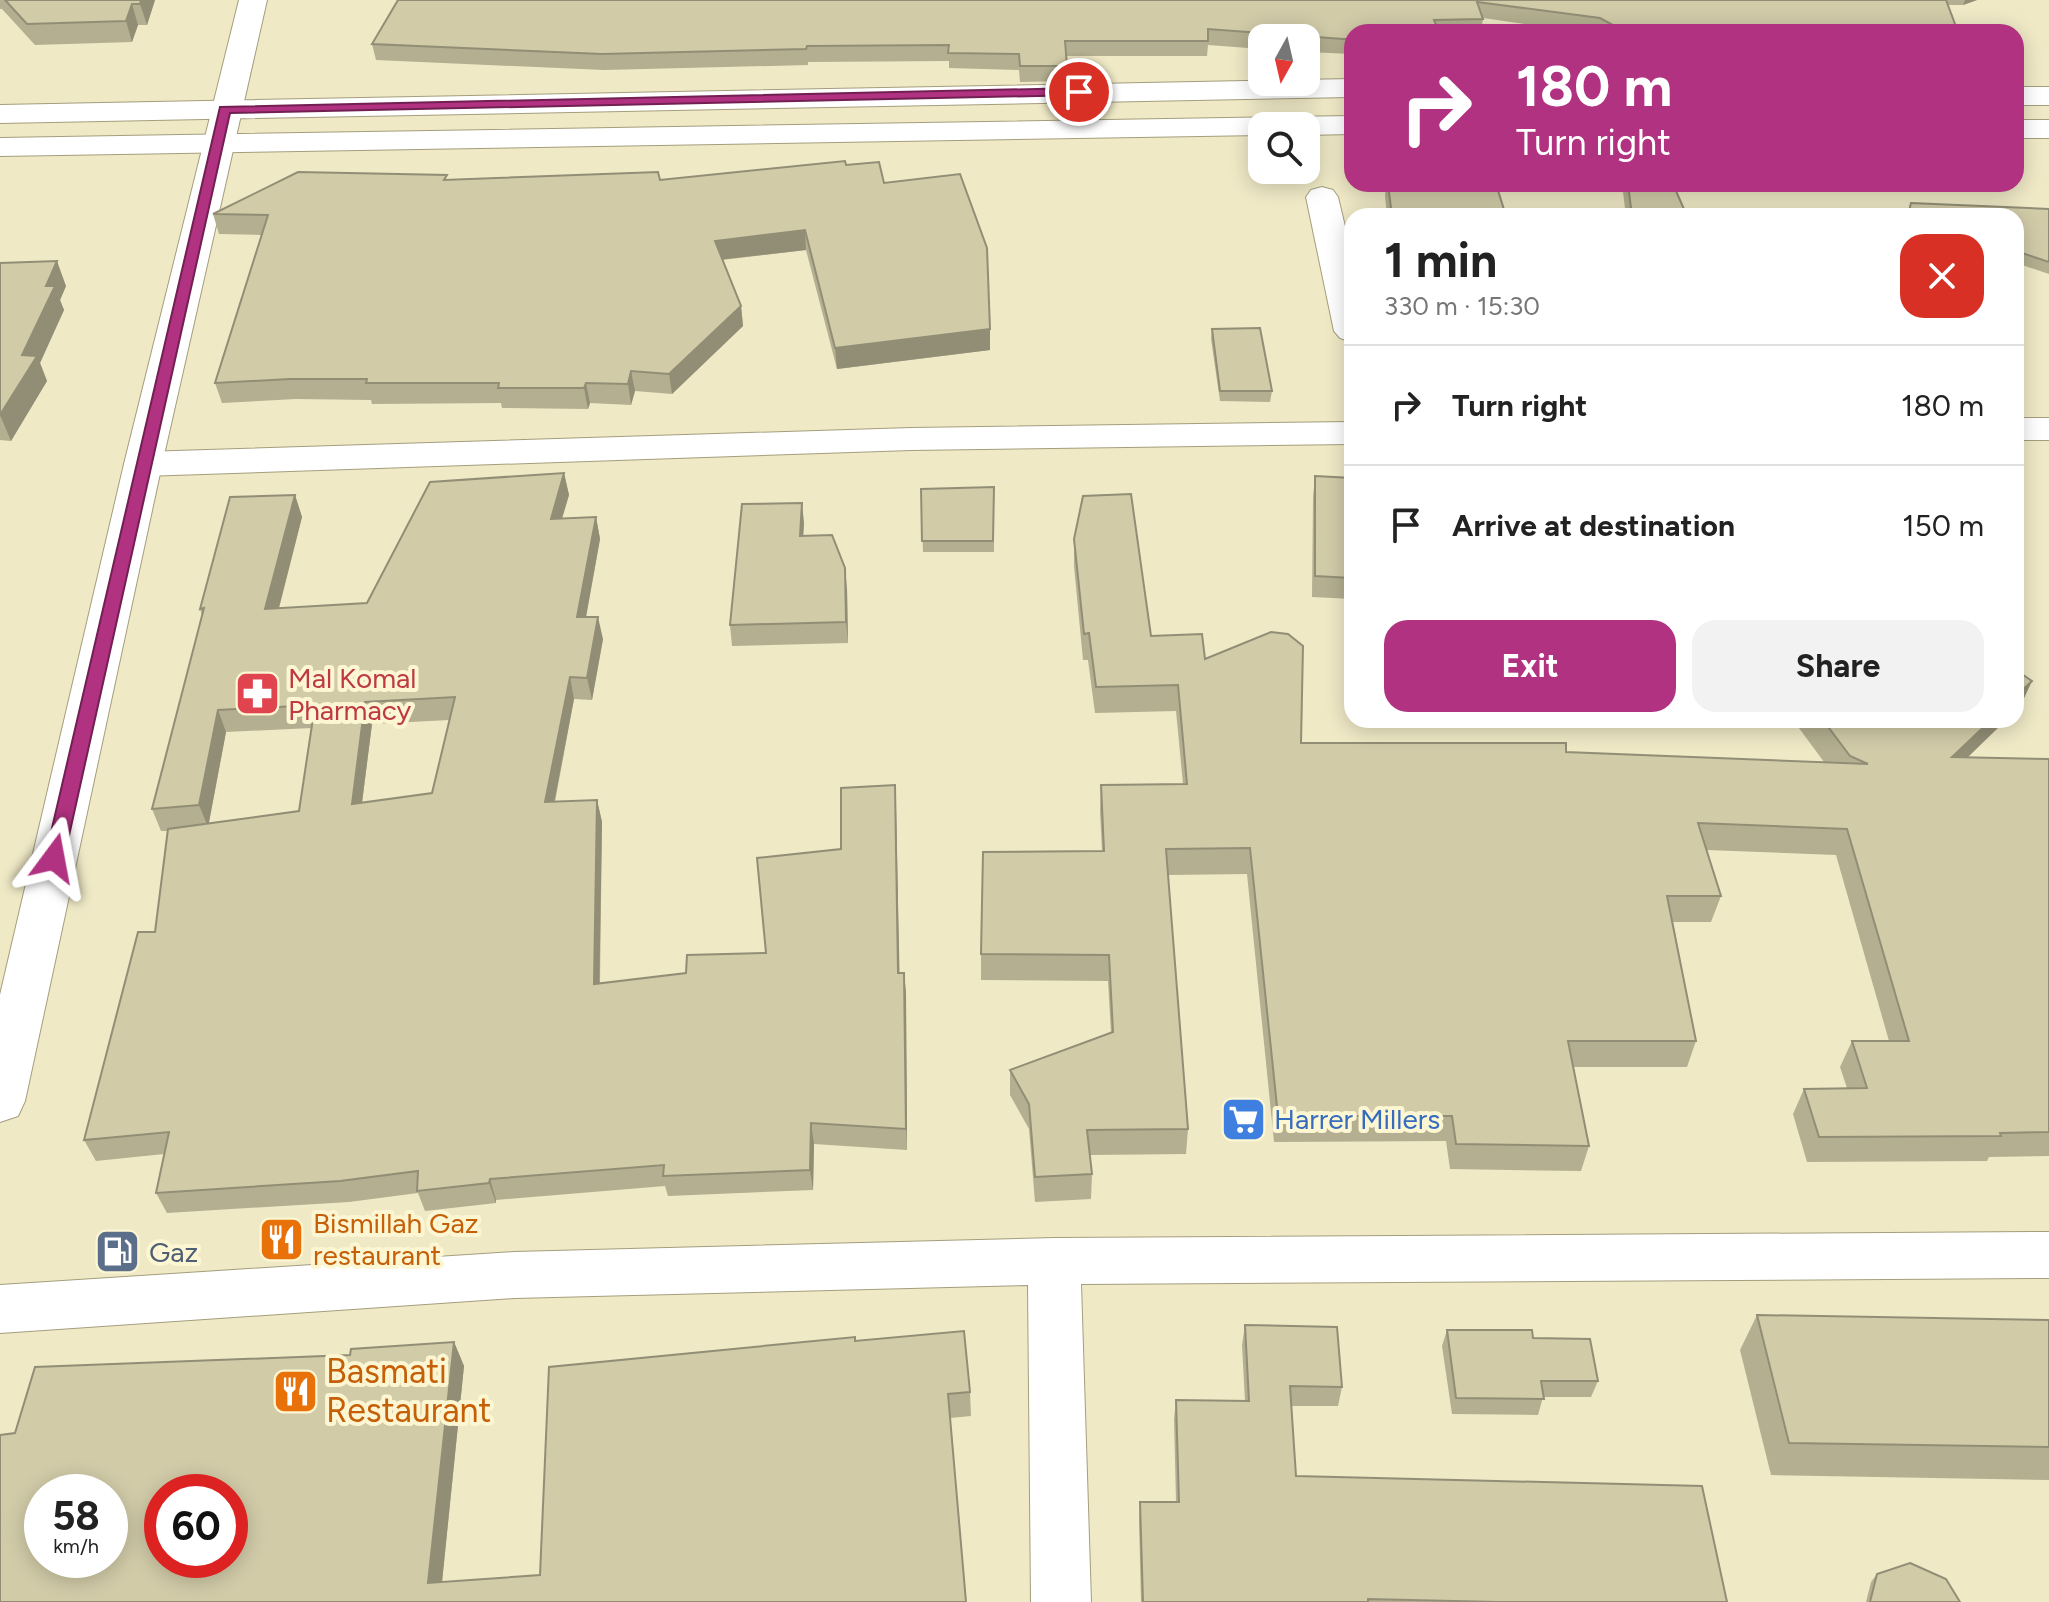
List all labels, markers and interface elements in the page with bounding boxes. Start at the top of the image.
north arrow [1248,24,1320,96]
map controls [1248,24,1320,184]
text: 180 m [1516,53,1672,120]
icon: right [1384,56,1488,160]
pin [1045,58,1113,126]
icon: arrive [1057,70,1101,114]
button: search [1248,112,1320,184]
text: Turn right [1516,121,1671,164]
text: 1 min [1384,231,1497,289]
button: close [1900,234,1984,318]
text: 330 m · 15:30 [1384,290,1540,322]
icon: right [1384,383,1428,427]
text: Turn right [1452,387,1587,424]
text: 180 m [1901,387,1984,424]
icon: arrive [1384,503,1428,547]
text: Arrive at destination [1452,507,1735,544]
text: 150 m [1902,507,1984,544]
button: Exit [1384,620,1676,712]
button: Share [1692,620,1984,712]
place label: Mal Komal Pharmacy [288,661,416,727]
pharmacy icon: Mal Komal Pharmacy [233,670,281,718]
position arrow [12,816,96,900]
supermarket icon: Harrer Millers [1219,1095,1267,1143]
place label: Harrer Millers [1274,1102,1440,1136]
place label: Bismillah Gaz restaurant [313,1206,478,1272]
restaurant icon: Bismillah Gaz restaurant [258,1215,306,1263]
fuel station icon: Gaz [94,1228,142,1276]
place label: Gaz [149,1235,198,1269]
place label: Basmati Restaurant [326,1351,491,1431]
restaurant icon: Basmati Restaurant [271,1367,319,1415]
speed limit sign: 60 [144,1474,248,1578]
text: 58 [52,1492,100,1540]
text: km/h [53,1534,99,1558]

